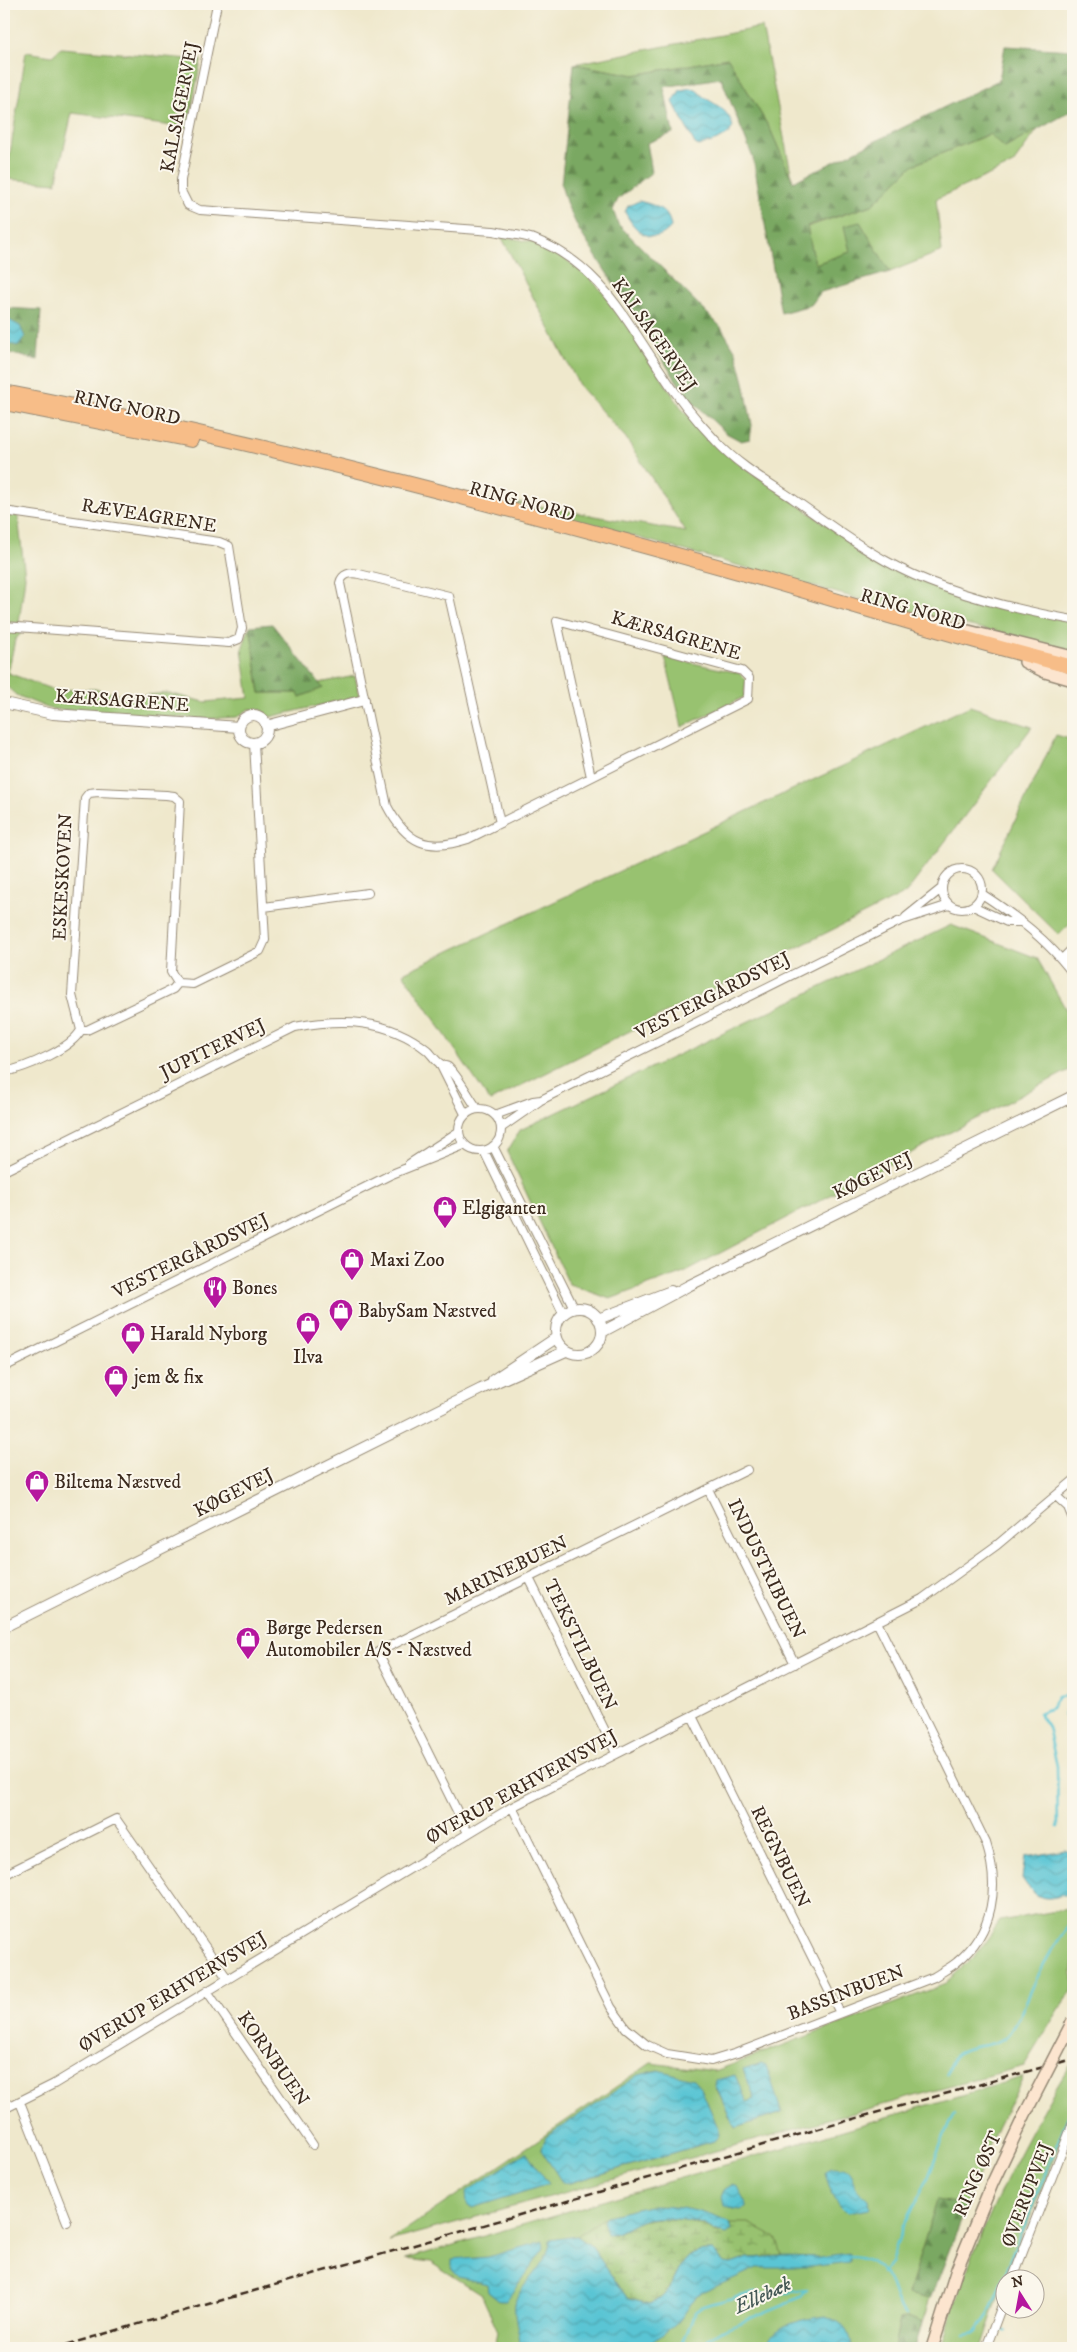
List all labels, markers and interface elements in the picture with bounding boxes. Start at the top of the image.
street label: KALSAGERVEJ [156,39,204,175]
street label: KALSAGERVEJ [606,274,702,396]
street label: RING NORD [71,385,183,431]
street label: RING NORD [467,477,577,527]
street label: RÆVEAGRENE [80,494,218,538]
street label: RING NORD [858,584,968,636]
street label: KÆRSAGRENE [608,606,744,666]
street label: KÆRSAGRENE [54,685,190,717]
street label: ESKESKOVEN [48,813,78,941]
street label: VESTERGÅRDSVEJ [630,945,795,1046]
street label: JUPITERVEJ [155,1013,270,1085]
street label: KØGEVEJ [829,1147,917,1205]
shop icon: Elgiganten [432,1195,458,1229]
place label: Elgiganten [462,1197,546,1220]
street label: VESTERGÅRDSVEJ [107,1206,273,1304]
shop icon: Maxi Zoo [339,1247,365,1281]
place label: Maxi Zoo [370,1249,444,1272]
restaurant icon: Bones [202,1275,228,1309]
place label: Bones [232,1277,277,1300]
shop icon: BabySam Næstved [328,1298,354,1332]
place label: BabySam Næstved [358,1300,497,1323]
shop icon: Ilva [295,1311,321,1345]
shop icon: Harald Nyborg [120,1321,146,1355]
place label: Harald Nyborg [150,1323,268,1346]
place label: Ilva [293,1346,323,1369]
shop icon: jem & fix [103,1364,129,1398]
place label: jem & fix [131,1366,204,1389]
street label: KØGEVEJ [190,1463,278,1523]
shop icon: Biltema Næstved [24,1469,50,1503]
place label: Biltema Næstved [54,1471,181,1494]
street label: INDUSTRIBUEN [722,1495,810,1643]
street label: MARINEBUEN [440,1531,572,1611]
street label: TEKSTILBUEN [538,1576,622,1714]
place label: Børge Pedersen Automobiler A/S - Næstved [266,1617,472,1662]
shop icon: Børge Pedersen Automobiler A/S - Næstved [235,1626,261,1660]
street label: ØVERUP ERHVERVSVEJ [422,1724,622,1849]
street label: REGNBUEN [745,1802,815,1912]
street label: ØVERUP ERHVERVSVEJ [75,1926,272,2057]
street label: BASSINBUEN [784,1960,908,2026]
street label: KORNBUEN [232,2007,314,2111]
street label: RING ØST [949,2127,1007,2220]
street label: ØVERUPVEJ [997,2139,1058,2250]
north arrow [994,2270,1044,2320]
water label: Ellebæk [729,2272,796,2321]
text: N [1010,2272,1026,2292]

